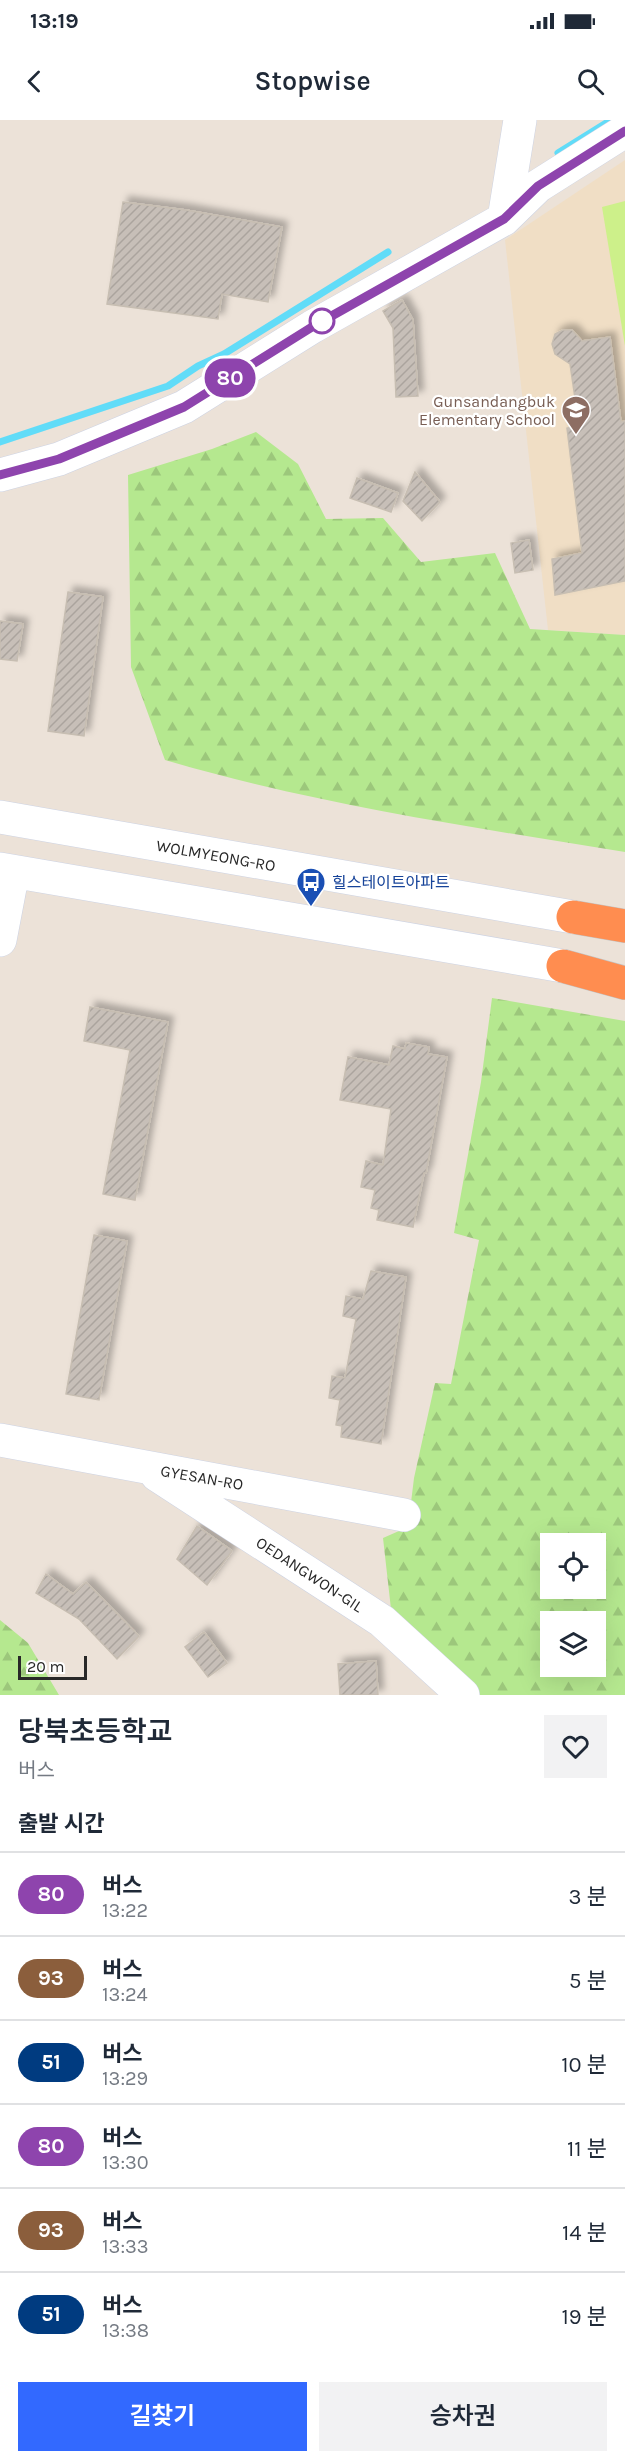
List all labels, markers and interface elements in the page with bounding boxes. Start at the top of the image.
text: 13:19 [30,8,79,34]
icon: back [18,65,51,98]
text: Stopwise [254,65,371,97]
icon: search [574,65,607,98]
unlabelled marker [309,308,335,334]
line badge: 80 [203,358,257,398]
text: 80 [217,366,243,390]
place label: Gunsandangbuk Elementary School [419,392,555,429]
school or university icon: Gunsandangbuk Elementary School [560,394,592,436]
street label: WOLMYEONG-RO [155,836,277,875]
bus stop icon: 힐스테이트아파트 [295,866,327,908]
place label: 힐스테이트아파트 [332,873,450,892]
street label: GYESAN-RO [159,1461,245,1494]
street label: OEDANGWON-GIL [253,1533,367,1616]
map controls [540,1533,606,1677]
button: locate [540,1533,606,1599]
button: layers [540,1611,606,1677]
scale bar [18,1653,87,1680]
text: 20 m [27,1657,65,1676]
text: 당북초등학교 [18,1715,173,1748]
button: heart [544,1715,607,1778]
text: 버스 [18,1759,55,1782]
text: 출발 시간 [18,1811,105,1837]
text: 버스 [102,1873,142,1899]
text: 80 [38,1882,64,1906]
text: 3 분 [569,1884,607,1910]
text: 13:22 [102,1899,148,1922]
text: 버스 [102,1957,142,1983]
text: 93 [38,1966,64,1990]
text: 5 분 [569,1968,607,1994]
text: 13:24 [102,1983,148,2006]
text: 버스 [102,2041,142,2067]
text: 51 [41,2050,61,2074]
text: 10 분 [561,2052,607,2078]
text: 13:29 [102,2067,148,2090]
text: 버스 [102,2125,142,2151]
text: 80 [38,2134,64,2158]
text: 11 분 [567,2136,607,2162]
text: 13:30 [102,2151,149,2174]
text: 버스 [102,2209,142,2235]
text: 93 [38,2218,64,2242]
text: 14 분 [562,2220,607,2246]
text: 13:33 [102,2235,149,2258]
text: 버스 [102,2293,142,2319]
text: 51 [41,2302,61,2326]
text: 19 분 [562,2304,607,2330]
text: 13:38 [102,2319,149,2342]
button: 길찾기 [18,2382,307,2451]
button: 승차권 [319,2382,607,2451]

